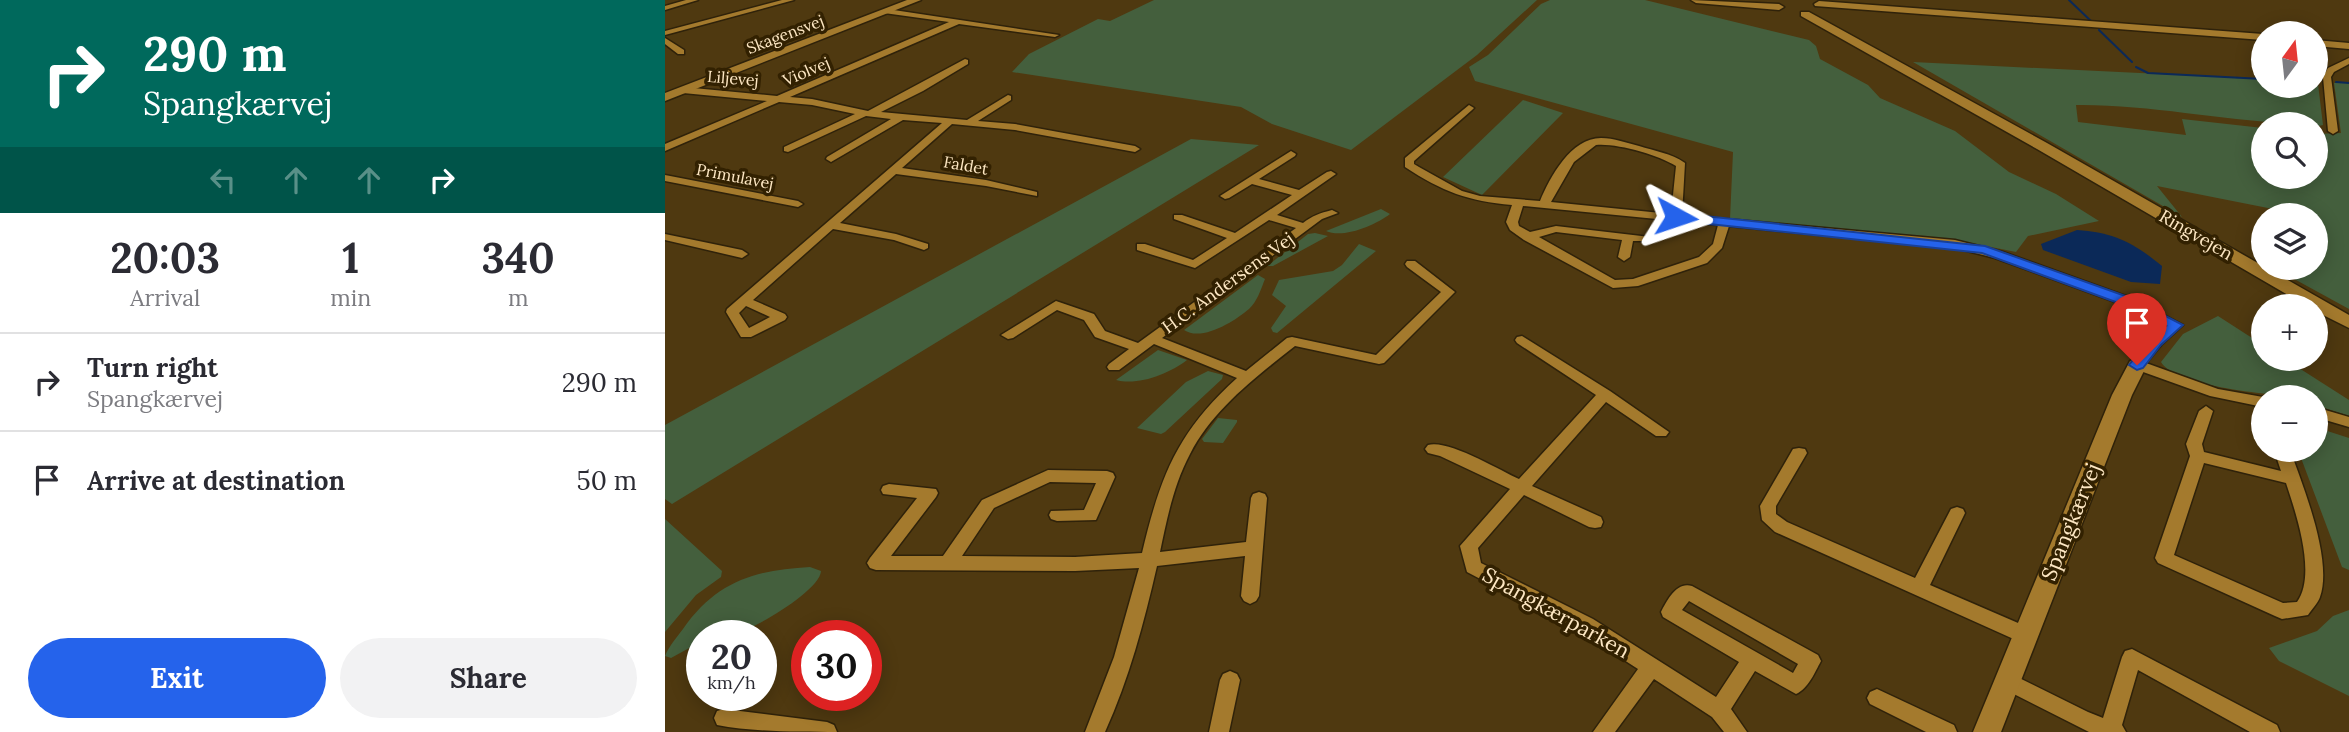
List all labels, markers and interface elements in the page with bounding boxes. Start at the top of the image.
street label: Skagensvej [743,10,827,58]
north arrow [2251,21,2327,98]
map controls [2251,21,2328,462]
text: 290 m [143,22,286,84]
icon: right [28,28,119,119]
street label: Violvej [779,52,833,90]
street label: Liljevej [706,66,760,90]
text: Spangkærvej [143,83,332,124]
button: search [2251,112,2328,189]
street label: Faldet [942,151,991,179]
street label: Primulavej [695,159,775,193]
icon: left [204,161,242,199]
icon: ahead [277,161,315,199]
icon: ahead [350,161,388,199]
icon: right [423,161,461,199]
position arrow [1639,180,1713,254]
button: layers [2251,203,2328,280]
street label: Ringvejen [2155,204,2237,265]
street label: H.C. Andersens Vej [1157,227,1298,338]
text: 20:03 [110,231,220,285]
text: 1 [342,231,359,285]
text: 340 [482,231,555,285]
text: Arrival [130,283,200,312]
text: min [330,283,371,312]
text: m [508,283,528,312]
pin [2107,293,2167,365]
button: + [2251,294,2328,371]
icon: arrive [2118,304,2156,342]
text: Turn right [87,351,218,384]
icon: right [28,363,66,401]
text: 290 m [562,366,637,399]
text: Spangkærvej [87,384,223,413]
button: − [2251,385,2328,462]
street label: Spangkærvej [2035,459,2106,584]
icon: arrive [28,461,66,499]
text: Arrive at destination [87,464,345,497]
text: 50 m [577,464,637,497]
street label: Spangkærparken [1478,561,1635,664]
speed limit sign: 30 [791,620,882,711]
text: 20 [711,634,752,679]
button: Exit [28,638,326,718]
button: Share [340,638,637,718]
text: km/h [707,671,756,694]

